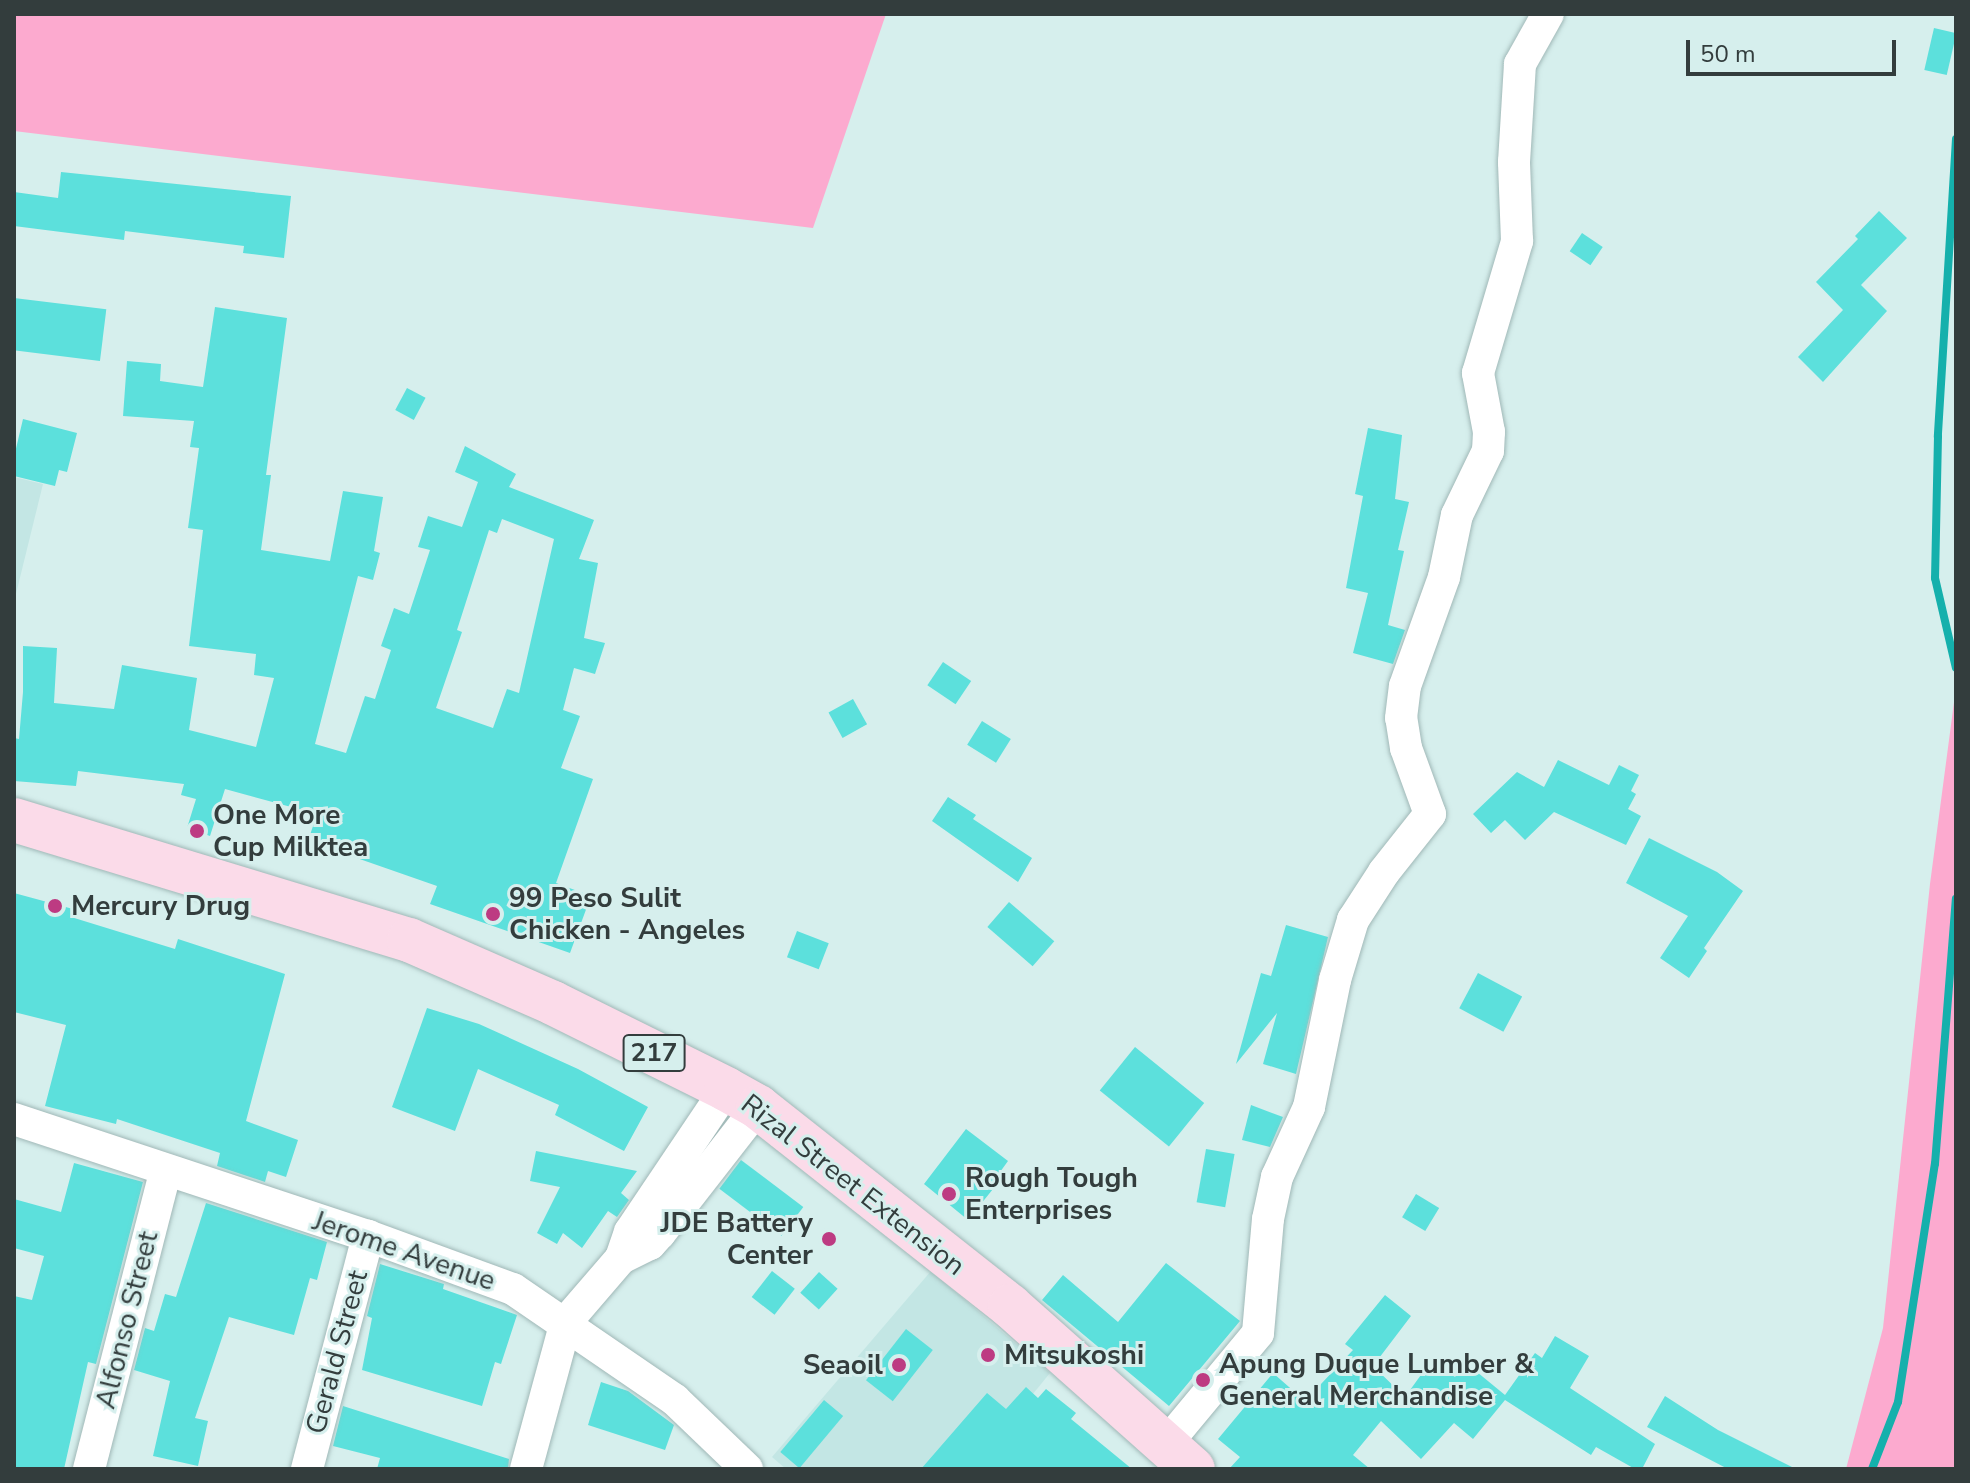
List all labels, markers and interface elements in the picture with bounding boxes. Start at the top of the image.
scale bar [1690,24,1900,74]
text: 50 m [1700,38,1756,70]
place label: One More Cup Milktea [213,798,368,864]
marker: One More Cup Milktea [188,822,206,840]
place label: 99 Peso Sulit Chicken - Angeles [509,881,745,947]
place label: Mercury Drug [71,889,250,923]
marker: Mercury Drug [46,897,64,915]
marker: 99 Peso Sulit Chicken - Angeles [484,905,502,923]
road number: 217 [622,1031,686,1075]
street label: Rizal Street Extension [734,1087,972,1283]
place label: Rough Tough Enterprises [965,1161,1138,1227]
marker: Rough Tough Enterprises [940,1185,958,1203]
street label: Jerome Avenue [308,1204,500,1298]
place label: JDE Battery Center [661,1206,813,1272]
street label: Alfonso Street [89,1228,165,1412]
marker: JDE Battery Center [820,1230,838,1248]
street label: Gerald Street [299,1267,375,1437]
place label: Mitsukoshi [1004,1338,1144,1372]
marker: Mitsukoshi [979,1346,997,1364]
place label: Apung Duque Lumber & General Merchandise [1219,1347,1534,1413]
place label: Seaoil [803,1348,883,1382]
marker: Seaoil [890,1356,908,1374]
marker: Apung Duque Lumber & General Merchandise [1194,1371,1212,1389]

